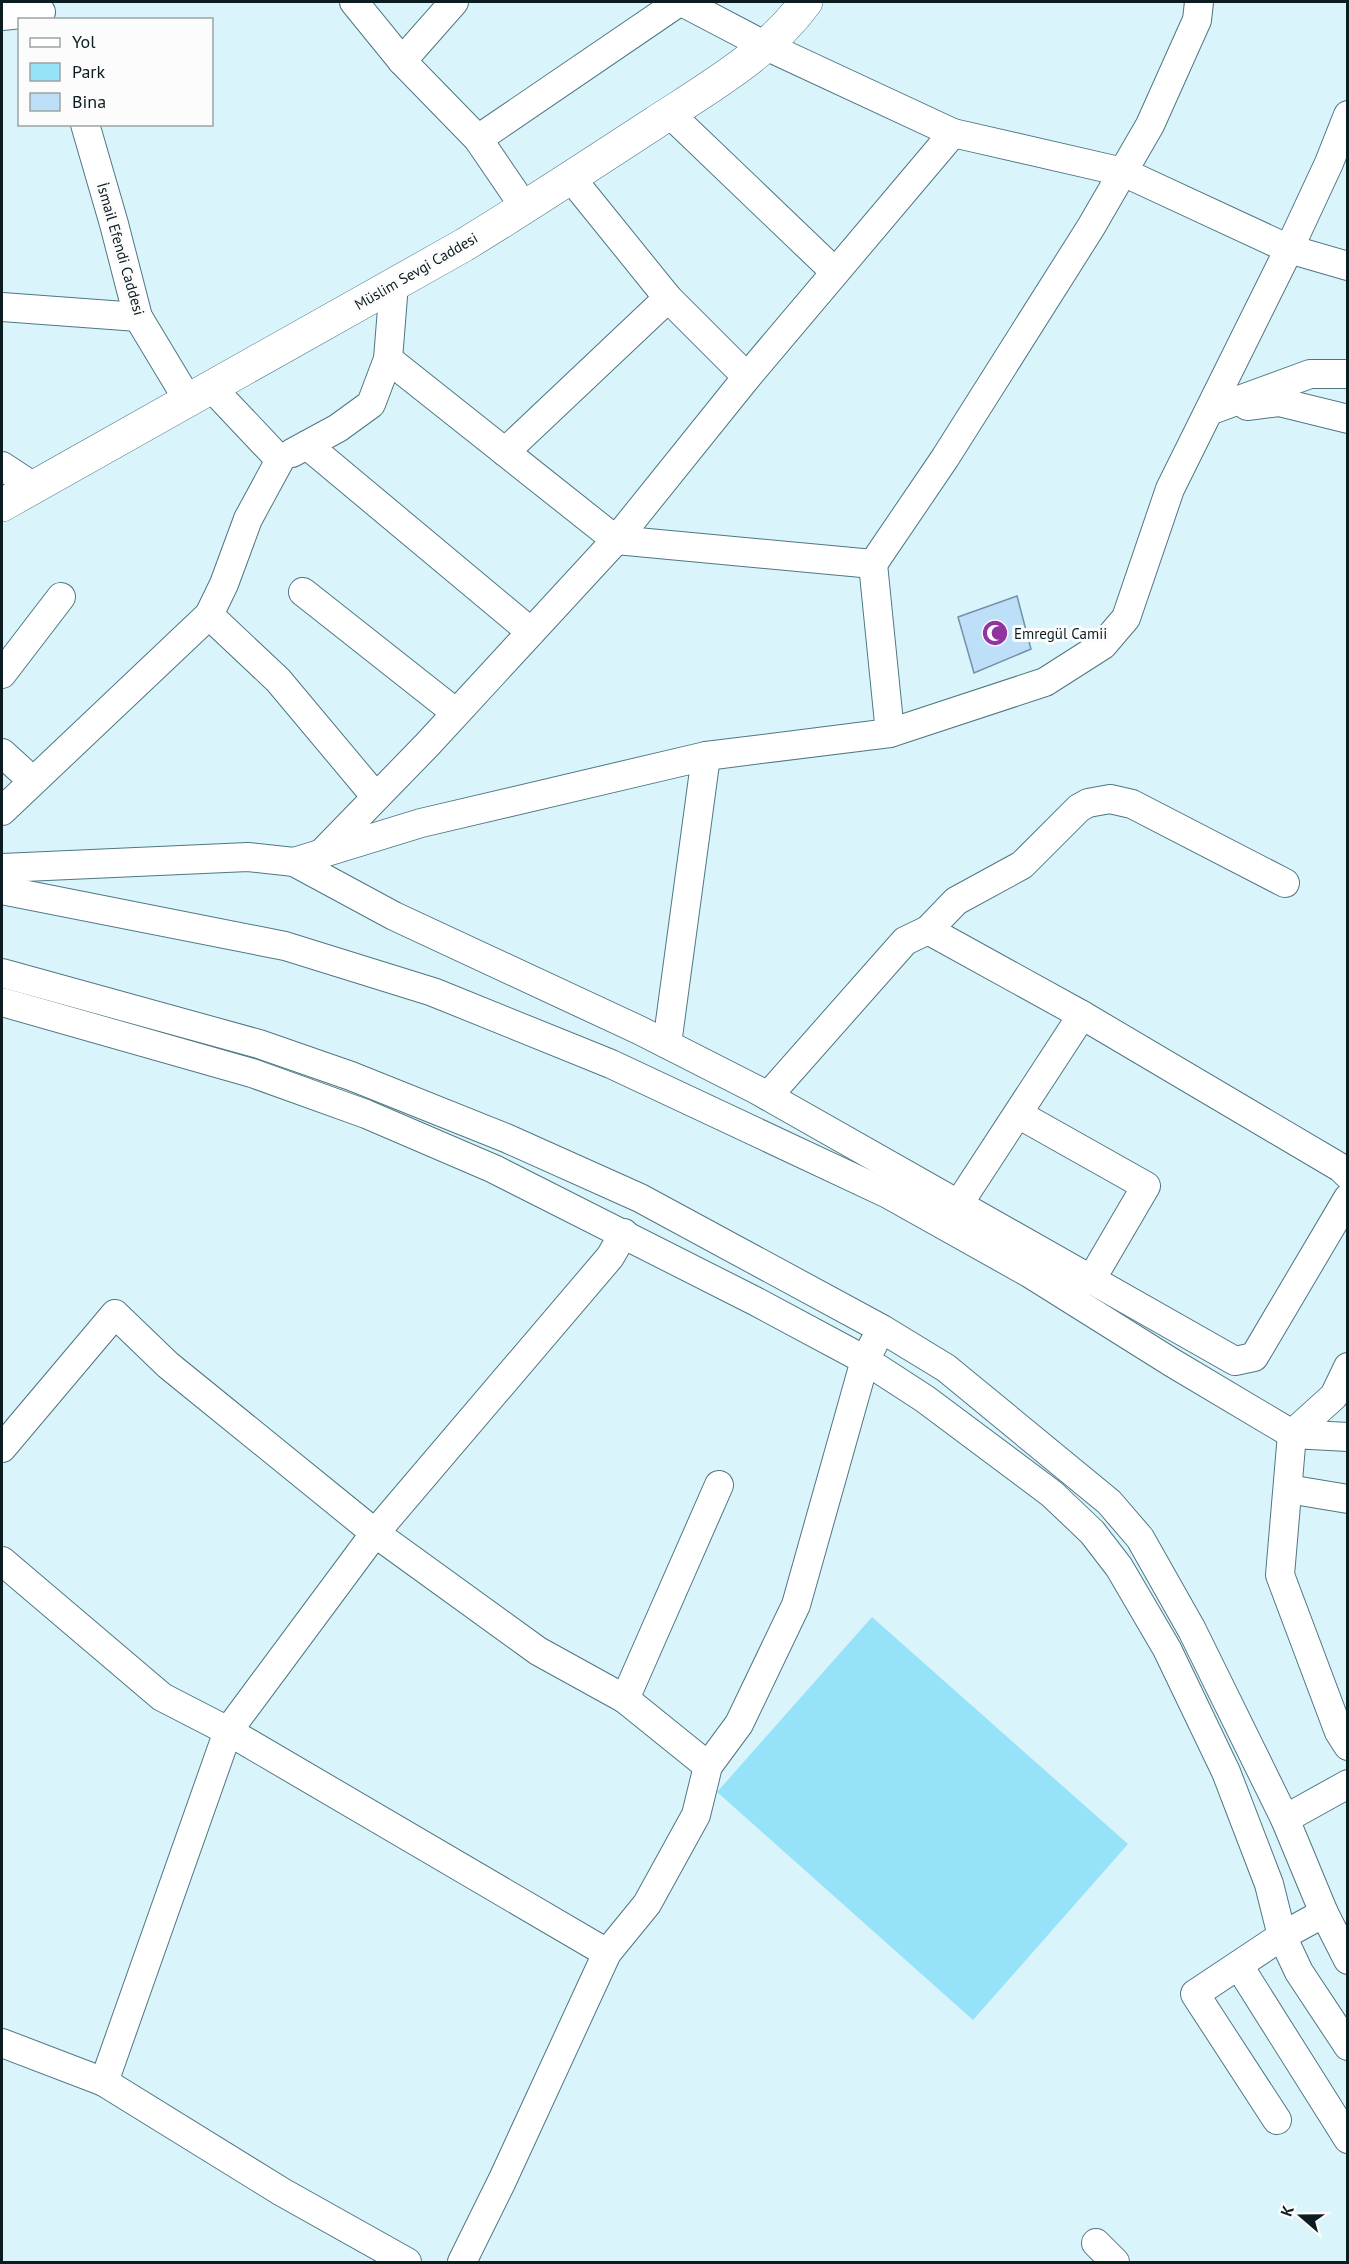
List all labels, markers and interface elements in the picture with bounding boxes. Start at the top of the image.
legend [18,18,213,126]
text: Yol [72,30,96,53]
text: Park [72,60,105,83]
text: Bina [72,90,106,113]
street label: İsmail Efendi Caddesi [93,180,149,318]
street label: Müslim Sevgi Caddesi [351,228,481,314]
mosque icon: Emregül Camii [980,618,1010,648]
place label: Emregül Camii [1014,624,1107,643]
north arrow [1271,2186,1331,2246]
text: K [1276,2203,1298,2219]

